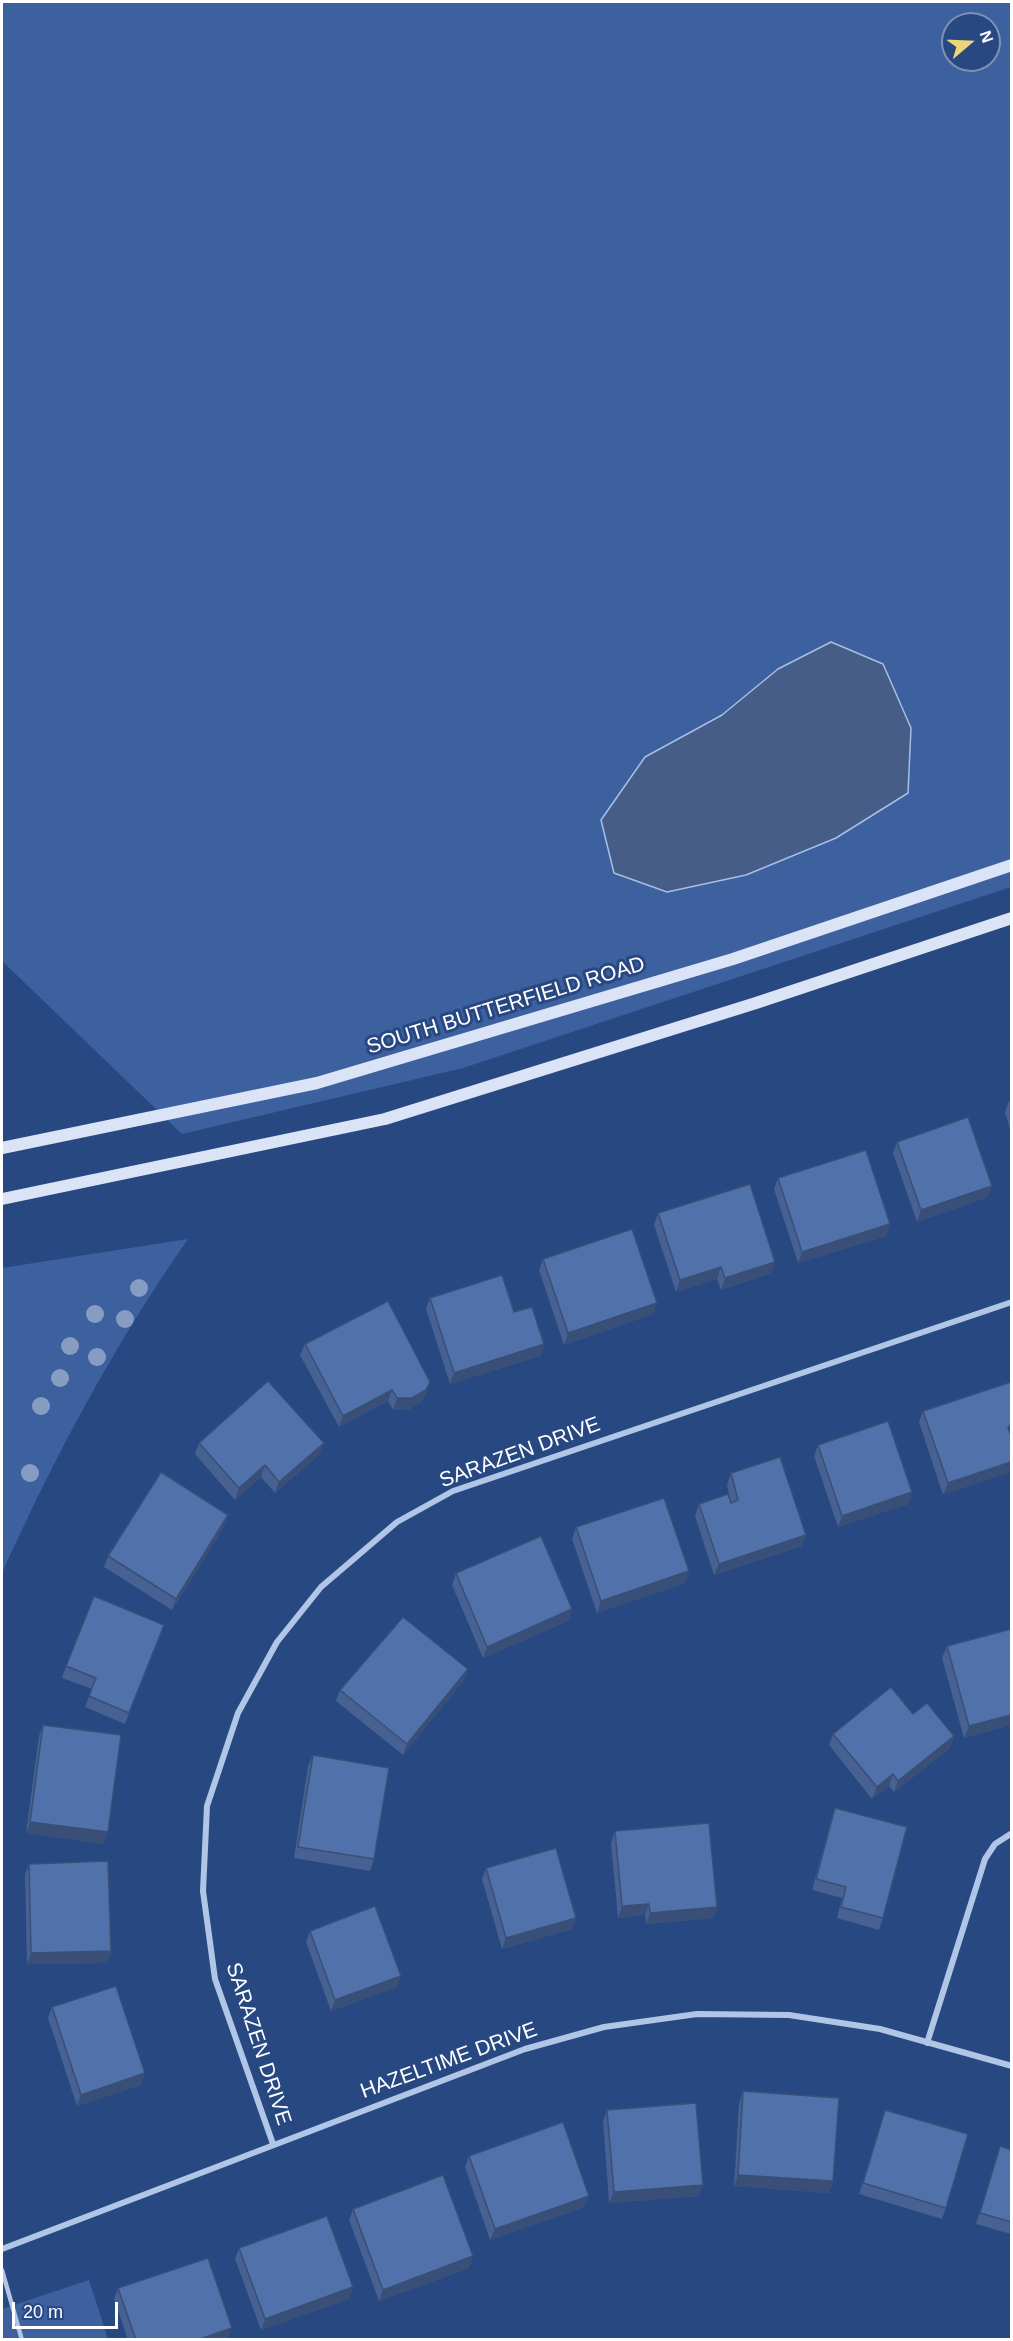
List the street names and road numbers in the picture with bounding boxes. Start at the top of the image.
street label: SOUTH BUTTERFIELD ROAD [364,952,648,1060]
street label: SARAZEN DRIVE [436,1412,604,1494]
street label: SARAZEN DRIVE [220,1960,296,2128]
street label: HAZELTIME DRIVE [357,2017,541,2105]

